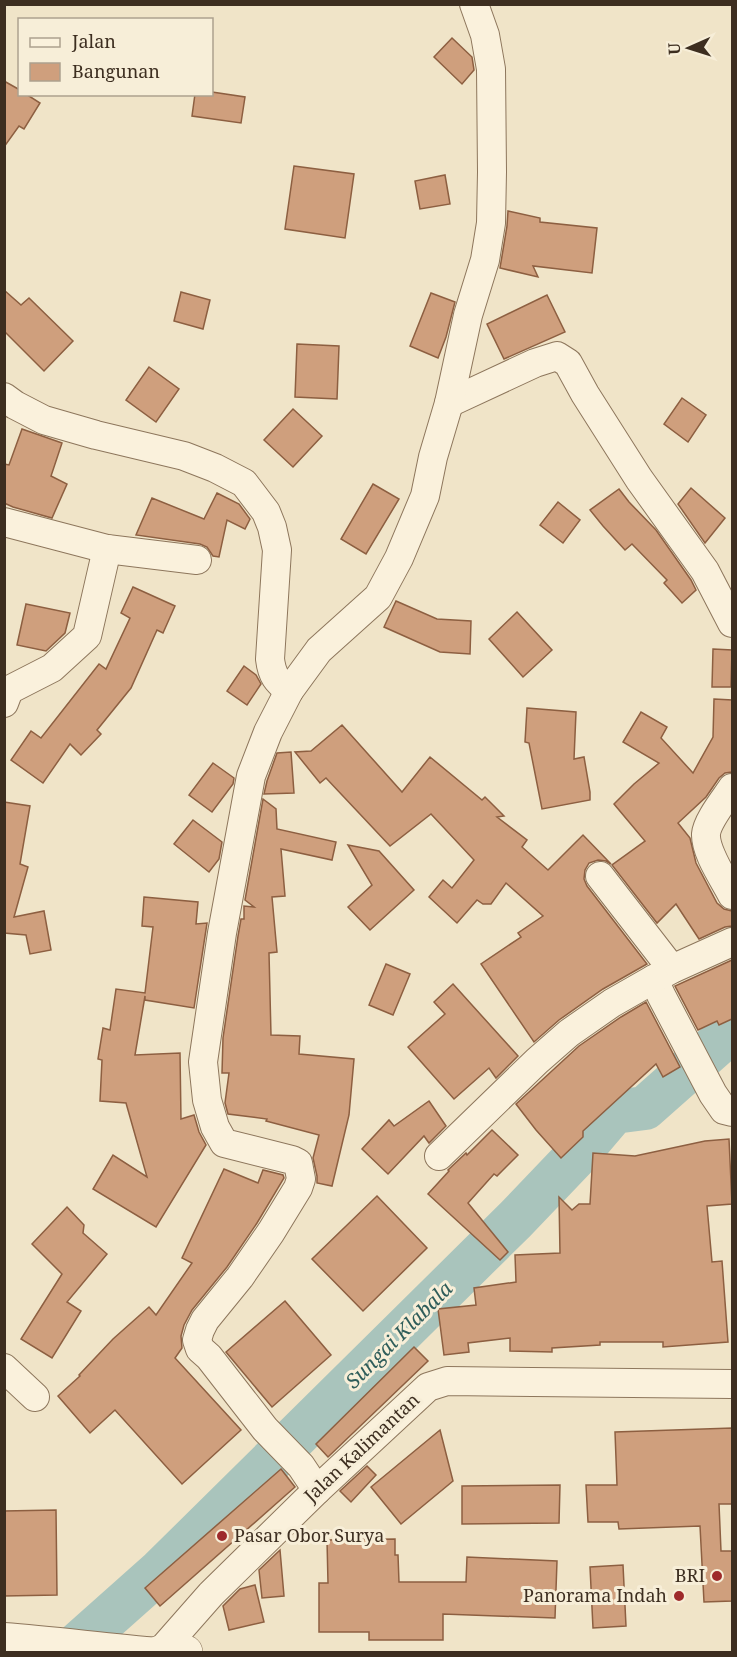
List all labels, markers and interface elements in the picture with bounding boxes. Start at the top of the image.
legend [18,18,213,96]
north arrow [659,18,719,78]
text: Jalan [71,29,116,53]
text: U [663,42,685,55]
text: Bangunan [72,59,160,83]
water label: Sungai Klabala [339,1275,458,1394]
street label: Jalan Kalimantan [298,1387,424,1508]
place label: Pasar Obor Surya [234,1523,384,1547]
marker: Pasar Obor Surya [215,1529,229,1543]
place label: BRI [675,1563,705,1587]
marker: BRI [710,1569,724,1583]
place label: Panorama Indah [523,1583,667,1607]
marker: Panorama Indah [672,1589,686,1603]

